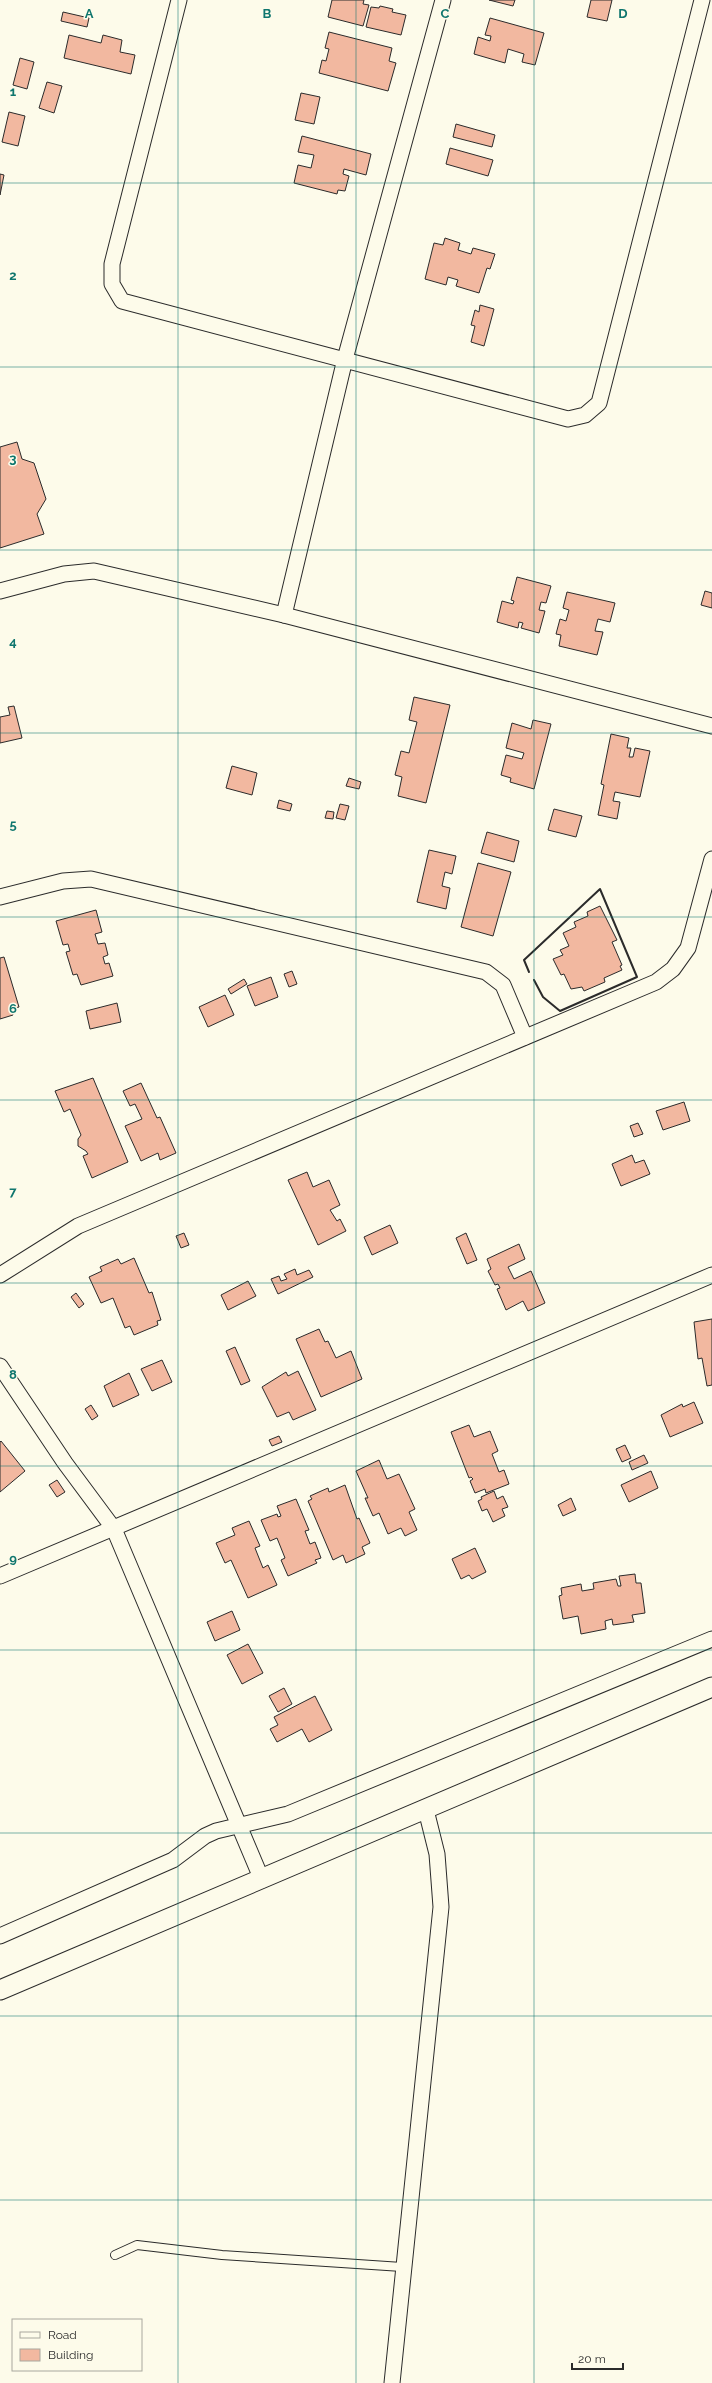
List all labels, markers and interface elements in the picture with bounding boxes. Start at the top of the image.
text: A [85,6,94,21]
text: B [263,6,272,21]
text: C [441,6,450,21]
text: D [618,6,628,21]
text: 1 [10,84,17,99]
text: 2 [9,268,17,283]
text: 3 [9,451,17,466]
text: 4 [9,634,17,649]
text: 5 [9,817,17,832]
text: 6 [9,1001,17,1016]
text: 7 [9,1184,17,1199]
text: 8 [9,1367,17,1382]
text: 9 [9,1551,17,1566]
legend [12,2319,142,2371]
text: Road [48,2328,77,2342]
scale bar [572,2345,623,2371]
text: Building [48,2348,94,2362]
text: 20 m [578,2352,606,2366]

